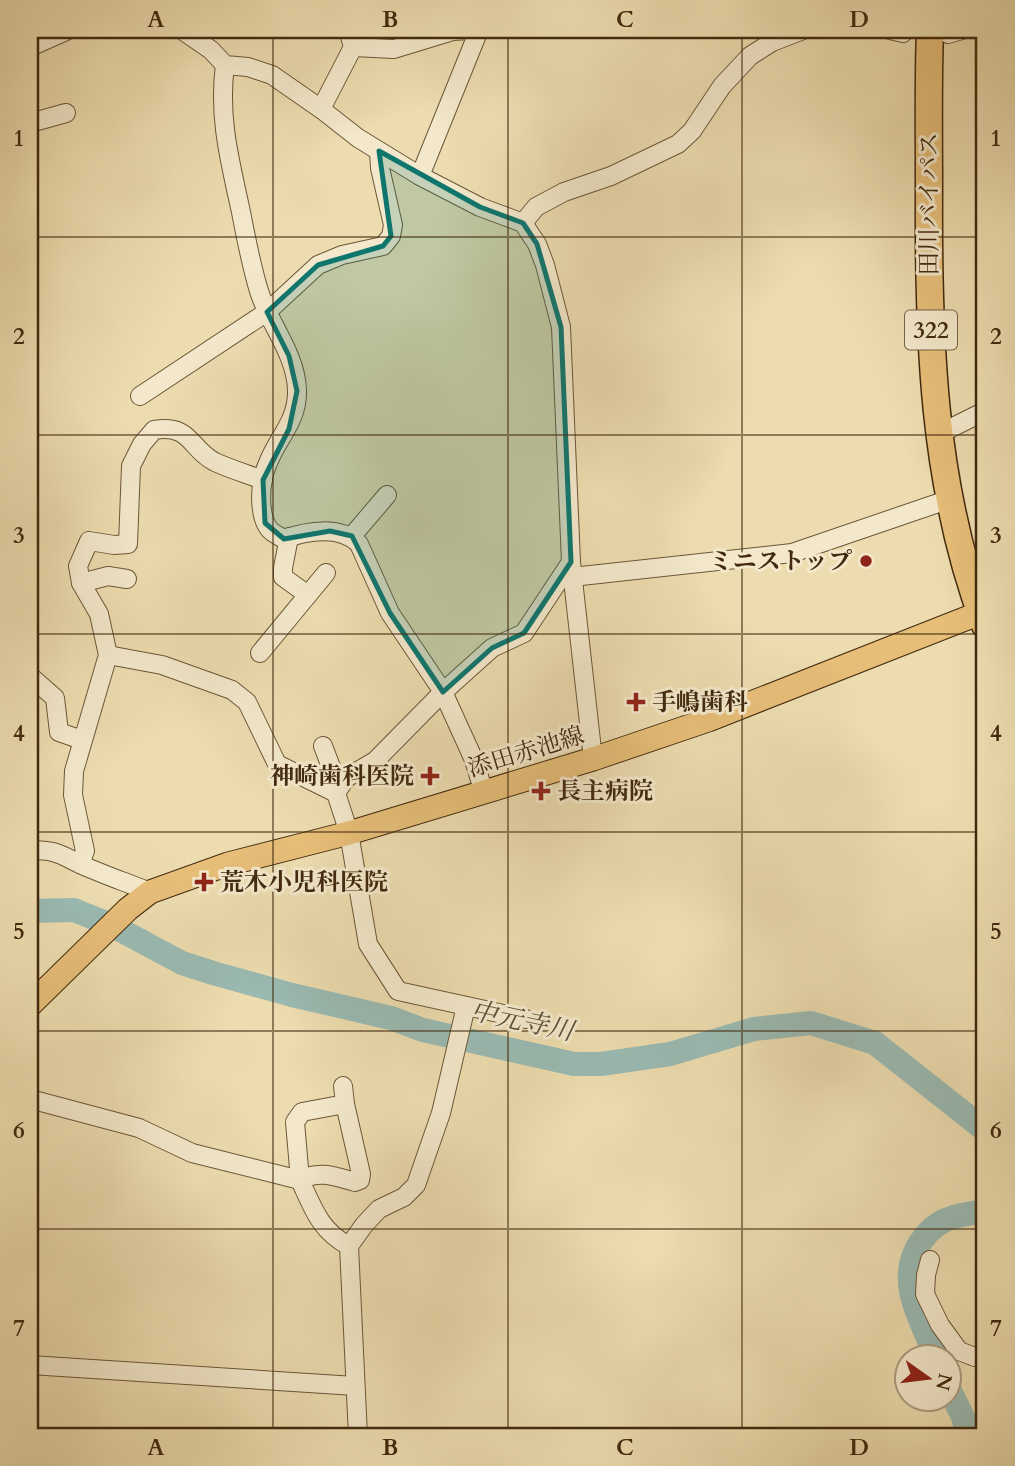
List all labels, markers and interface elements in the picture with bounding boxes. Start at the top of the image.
text: A [147,4,165,35]
text: B [382,4,398,35]
text: C [616,4,634,35]
text: D [849,4,869,35]
text: 1 [13,123,25,154]
text: 1 [990,123,1002,154]
street label: 田川バイパス [913,132,946,276]
road number: 322 [905,310,957,350]
text: 2 [13,321,25,352]
text: 2 [990,321,1002,352]
text: 3 [13,520,25,551]
text: 3 [990,520,1002,551]
place label: ミニストップ [709,545,853,578]
marker: ミニストップ [858,553,874,569]
place label: 手嶋歯科 [652,686,748,719]
marker: 手嶋歯科 [626,692,646,712]
text: 4 [13,718,25,749]
text: 4 [990,718,1002,749]
street label: 添田赤池線 [464,719,588,785]
place label: 神崎歯科医院 [270,760,414,793]
marker: 神崎歯科医院 [420,766,440,786]
place label: 長主病院 [557,775,653,808]
marker: 長主病院 [531,781,551,801]
place label: 荒木小児科医院 [220,866,388,899]
marker: 荒木小児科医院 [194,872,214,892]
text: 5 [13,916,25,947]
text: 5 [990,916,1002,947]
water label: 中元寺川 [467,993,579,1050]
text: 6 [13,1115,25,1146]
text: 6 [990,1115,1002,1146]
text: 7 [13,1313,25,1344]
text: 7 [990,1313,1002,1344]
north arrow [892,1344,962,1414]
text: N [929,1371,958,1394]
text: A [147,1432,165,1463]
text: B [382,1432,398,1463]
text: C [616,1432,634,1463]
text: D [849,1432,869,1463]

